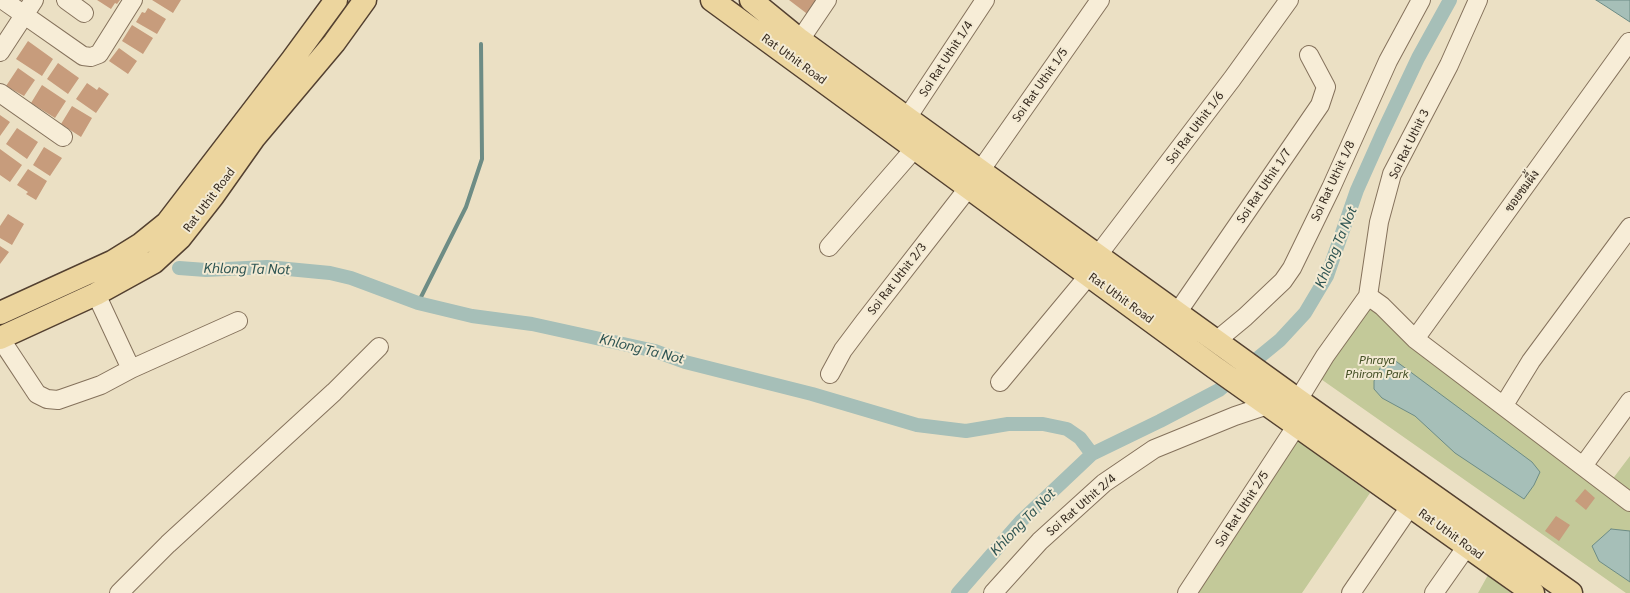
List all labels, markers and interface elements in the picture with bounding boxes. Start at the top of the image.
street label: Soi Rat Uthit 1/4 [916,19,976,99]
street label: Rat Uthit Road [759,31,829,87]
street label: Soi Rat Uthit 1/5 [1009,45,1071,125]
street label: Soi Rat Uthit 1/6 [1163,89,1227,167]
street label: Soi Rat Uthit 3 [1386,107,1432,181]
street label: Soi Rat Uthit 1/8 [1308,138,1358,224]
street label: Soi Rat Uthit 1/7 [1234,146,1294,226]
street label: Rat Uthit Road [180,165,238,235]
street label: ซอยชมผึ้ง [1502,167,1542,215]
water label: Khlong Ta Not [1311,204,1361,290]
street label: Soi Rat Uthit 2/3 [865,240,929,318]
water label: Khlong Ta Not [204,260,290,278]
street label: Rat Uthit Road [1086,270,1156,326]
water label: Khlong Ta Not [598,330,686,368]
park label: Phraya Phirom Park [1345,353,1409,381]
street label: Soi Rat Uthit 2/5 [1212,469,1272,549]
street label: Soi Rat Uthit 2/4 [1043,471,1119,539]
water label: Khlong Ta Not [987,485,1059,559]
street label: Rat Uthit Road [1416,506,1486,562]

